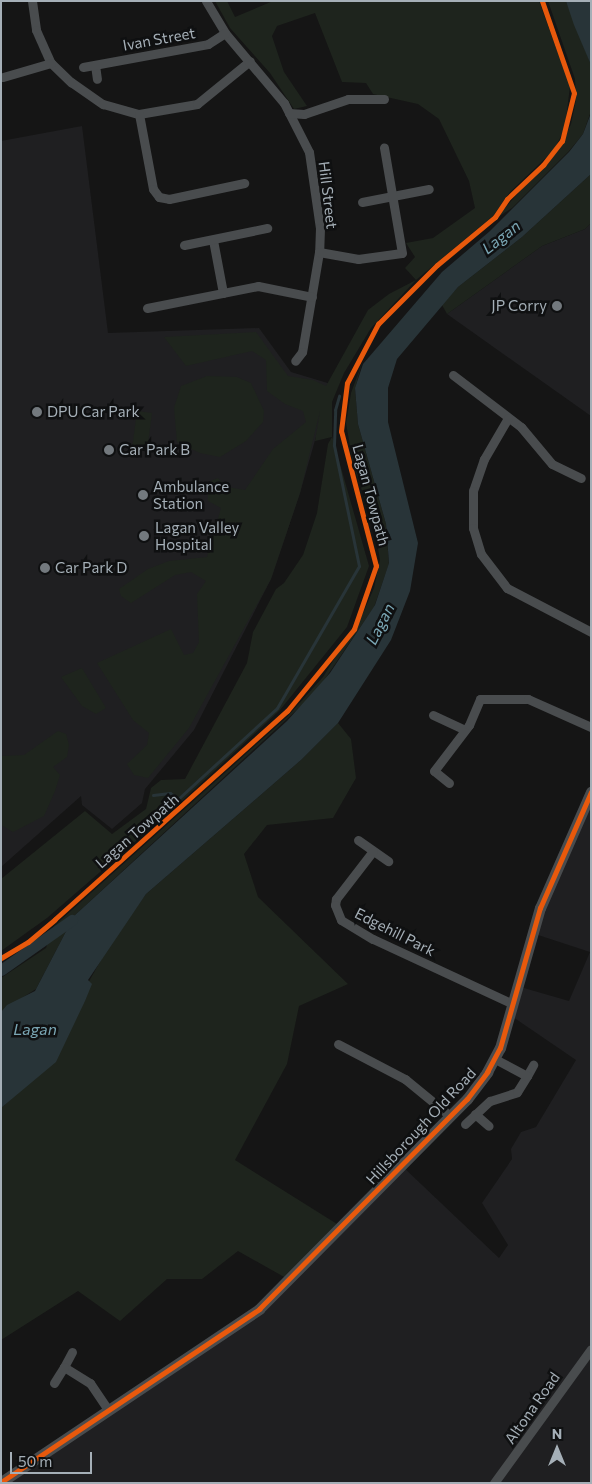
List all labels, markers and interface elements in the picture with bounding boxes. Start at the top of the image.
street label: Ivan Street [121,24,197,54]
street label: Hill Street [315,160,341,230]
water label: Lagan [478,216,524,258]
place label: JP Corry [491,297,547,315]
marker: JP Corry [551,300,563,312]
place label: DPU Car Park [47,403,140,421]
marker: DPU Car Park [31,406,43,418]
place label: Car Park B [119,441,190,459]
street label: Lagan Towpath [349,442,393,548]
marker: Car Park B [103,444,115,456]
place label: Ambulance Station [153,477,229,512]
marker: Ambulance Station [137,489,149,501]
place label: Lagan Valley Hospital [155,518,239,553]
marker: Lagan Valley Hospital [137,529,151,543]
place label: Car Park D [55,559,127,577]
marker: Car Park D [39,562,51,574]
water label: Lagan [362,600,398,648]
street label: Lagan Towpath [92,790,182,872]
street label: Edgehill Park [352,904,438,960]
water label: Lagan [13,1019,57,1039]
street label: Hillsborough Old Road [362,1064,480,1188]
street label: Altona Road [501,1369,563,1447]
north arrow [532,1424,582,1474]
text: N [552,1425,562,1442]
scale bar [12,1442,95,1474]
text: 50 m [18,1452,52,1470]

